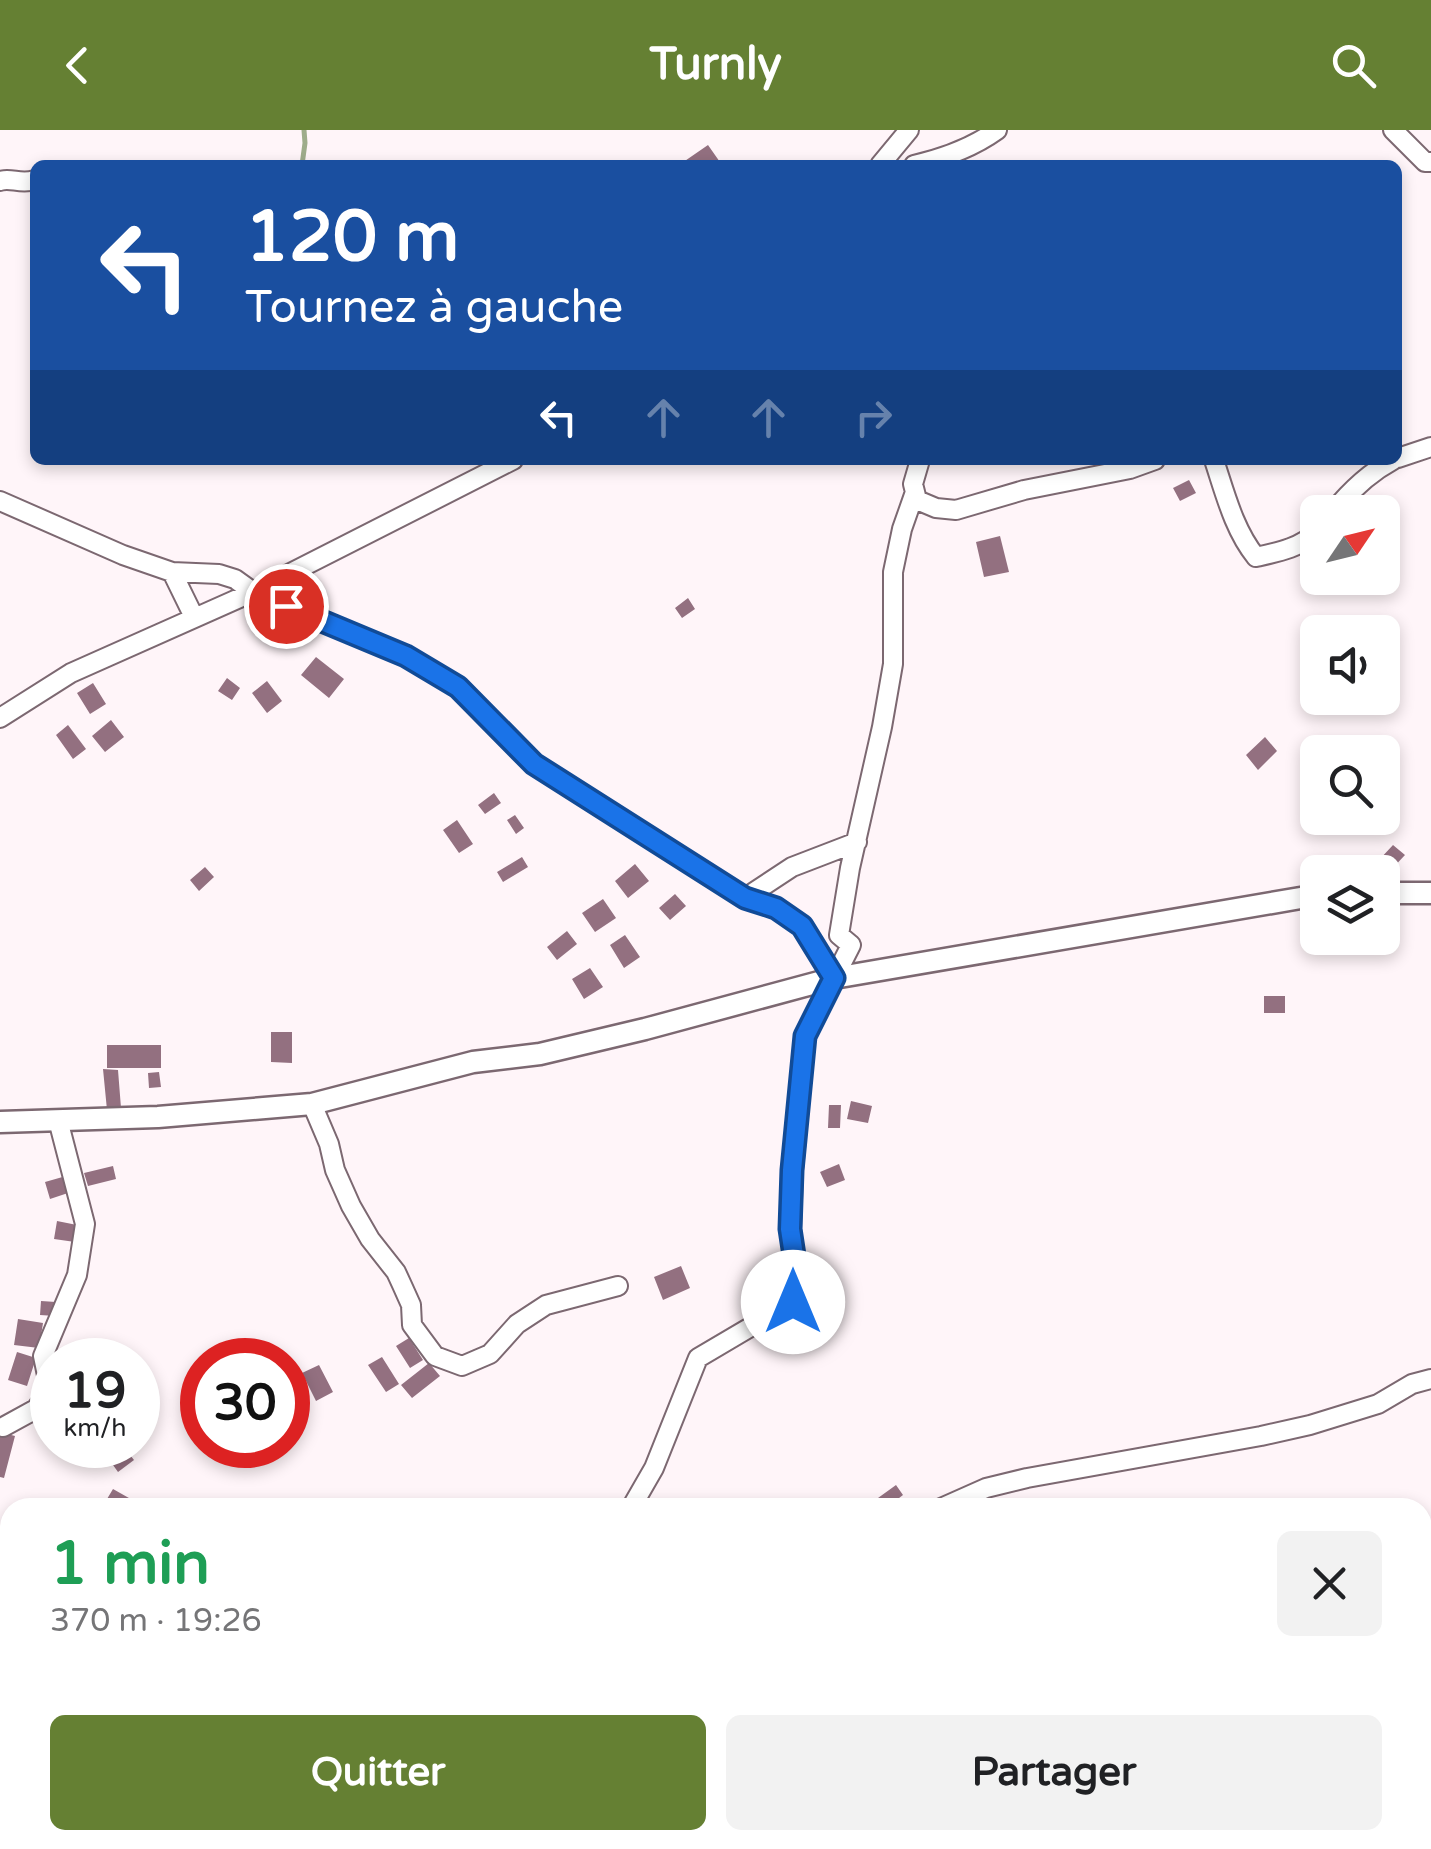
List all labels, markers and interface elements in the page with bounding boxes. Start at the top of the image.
icon: back [50,38,105,93]
text: Turnly [649,38,782,92]
icon: search [1326,38,1381,93]
text: 120 m [245,196,459,280]
icon: left [80,200,210,330]
text: Tournez à gauche [245,281,623,335]
icon: left [531,390,586,445]
icon: ahead [636,390,691,445]
icon: ahead [741,390,796,445]
icon: right [846,390,901,445]
north arrow [1300,495,1400,595]
map controls [1300,495,1400,955]
pin [244,564,329,649]
icon: arrive [259,579,314,634]
button: sound [1300,615,1400,715]
button: search [1300,735,1400,835]
button: layers [1300,855,1400,955]
position arrow [741,1250,845,1354]
speed limit sign: 30 [180,1338,310,1468]
text: 19 [64,1361,126,1421]
text: km/h [64,1413,126,1443]
text: 1 min [50,1528,210,1600]
button: close [1277,1531,1382,1636]
text: 370 m · 19:26 [50,1602,262,1640]
button: Quitter [50,1715,706,1830]
button: Partager [726,1715,1382,1830]

